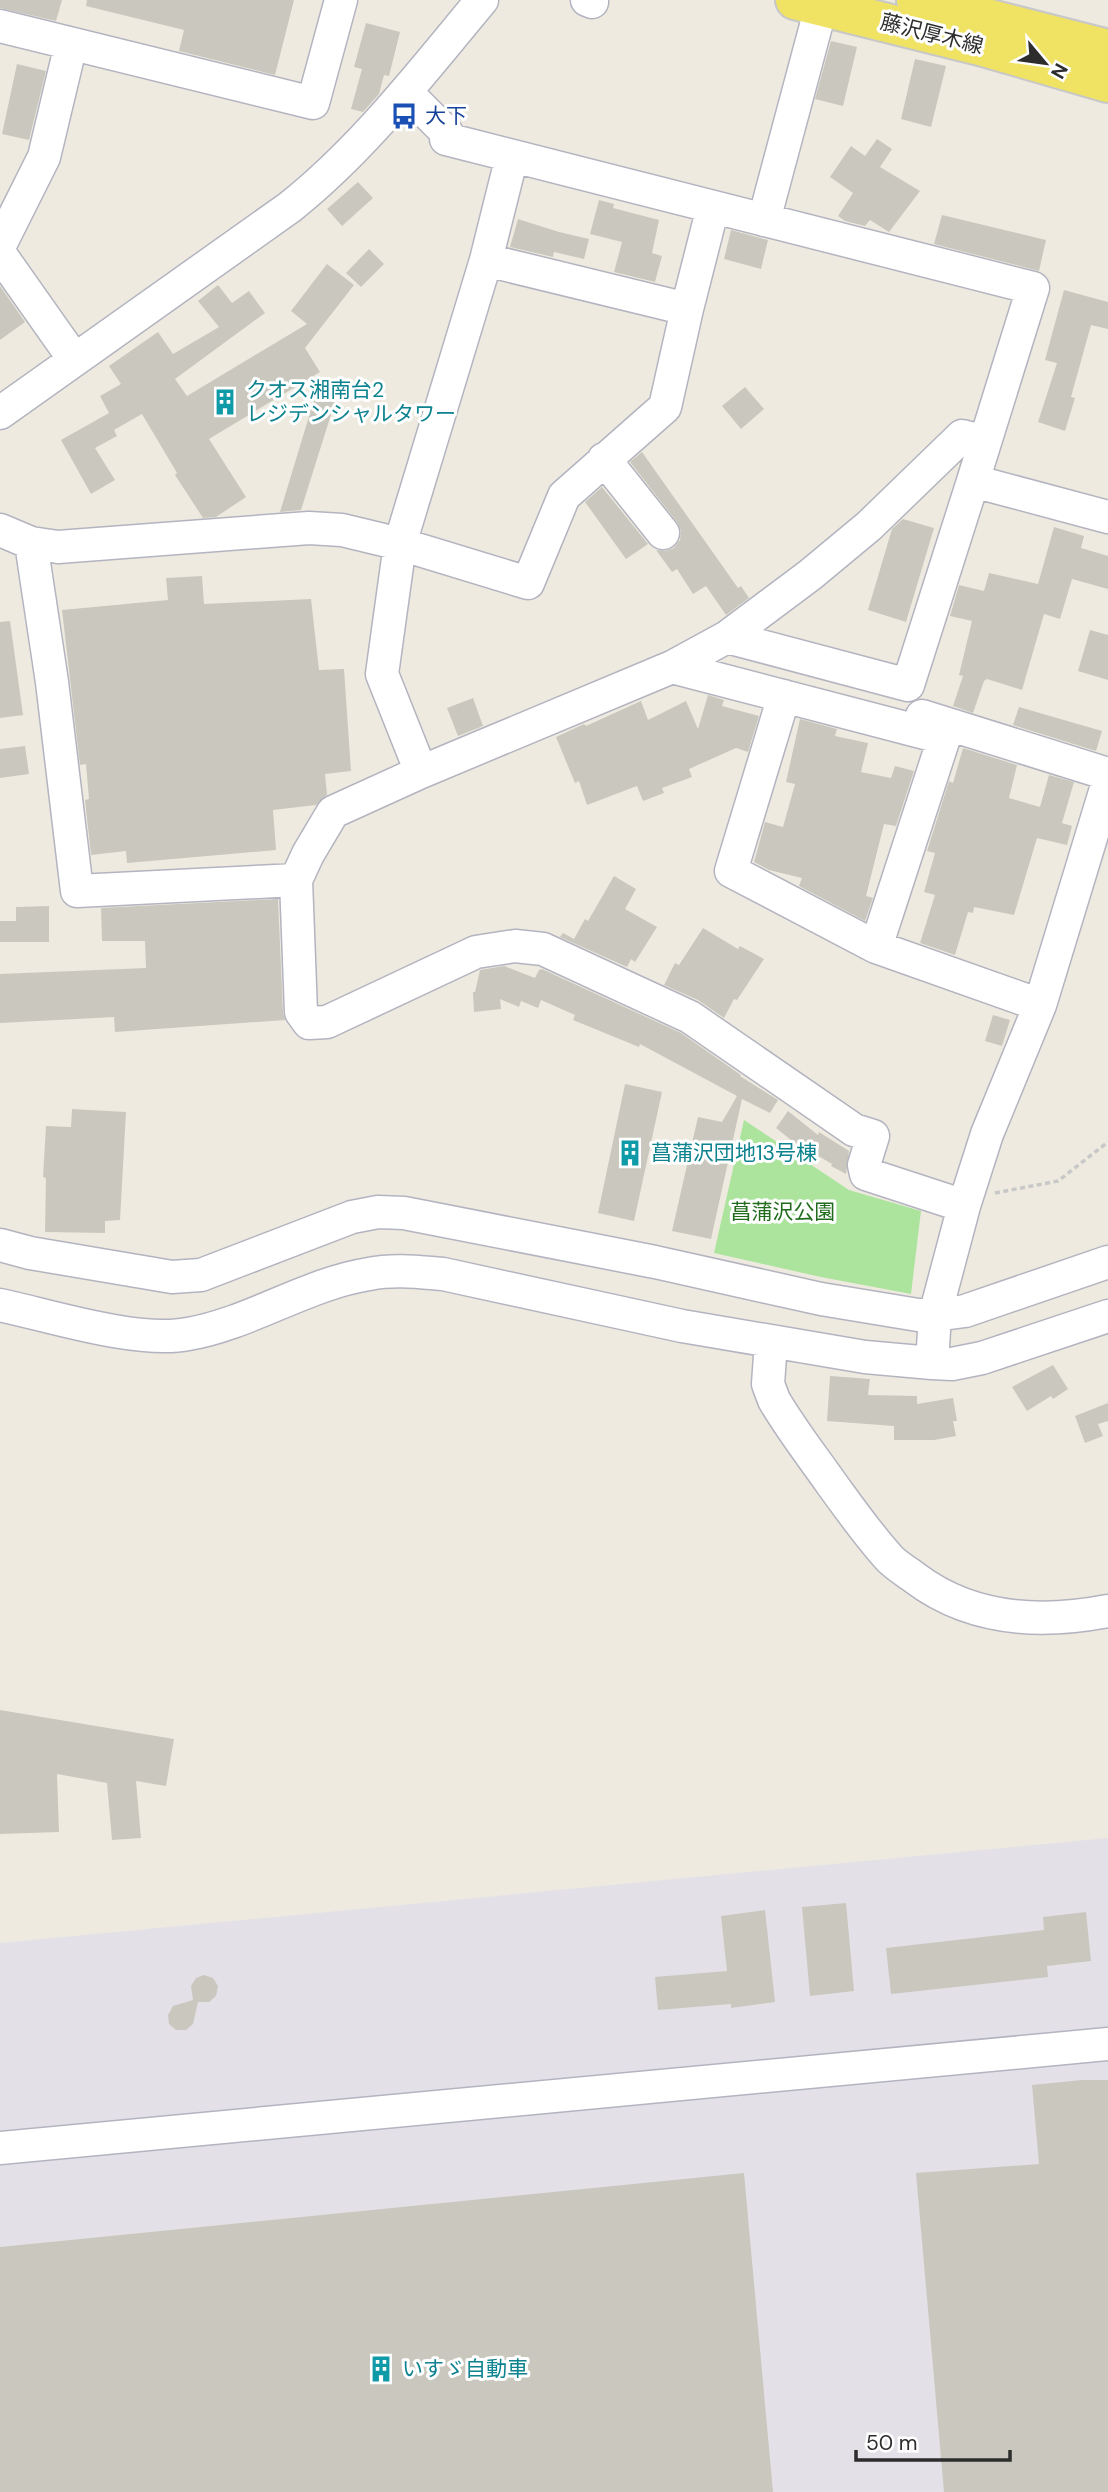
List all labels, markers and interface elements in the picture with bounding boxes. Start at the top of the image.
street label: 藤沢厚木線 [878,8,986,60]
north arrow [1010,28,1080,98]
text: N [1045,59,1074,83]
bus stop icon: 大下 [389,101,419,131]
place label: 大下 [425,102,467,130]
place label: クオス湘南台2 レジデンシャルタワー [246,376,456,428]
building icon: クオス湘南台2 レジデンシャルタワー [210,387,240,417]
building icon: 菖蒲沢団地13号棟 [615,1138,645,1168]
place label: 菖蒲沢団地13号棟 [651,1139,817,1167]
park label: 菖蒲沢公園 [731,1198,836,1226]
building icon: いすゞ自動車 [366,2354,396,2384]
place label: いすゞ自動車 [402,2355,528,2383]
scale bar [856,2418,1010,2462]
text: 50 m [866,2429,917,2457]

